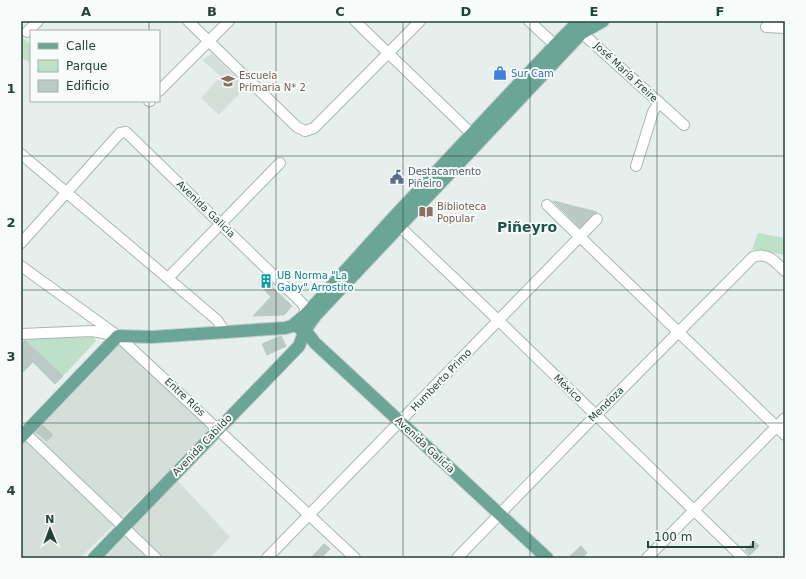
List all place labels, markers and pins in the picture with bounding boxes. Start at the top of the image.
shop icon: Sur Cam [492,65,508,81]
place label: Sur Cam [511,68,554,79]
place label: Escuela Primaria N* 2 [239,70,306,93]
school or university icon: Escuela Primaria N* 2 [220,73,236,89]
place label: Destacamento Piñeiro [408,166,481,189]
public building icon: Destacamento Piñeiro [389,169,405,185]
place label: Biblioteca Popular [437,201,486,224]
library icon: Biblioteca Popular [418,204,434,220]
place label: UB Norma "La Gaby" Arrostito [277,270,354,293]
building icon: UB Norma "La Gaby" Arrostito [258,273,274,289]

